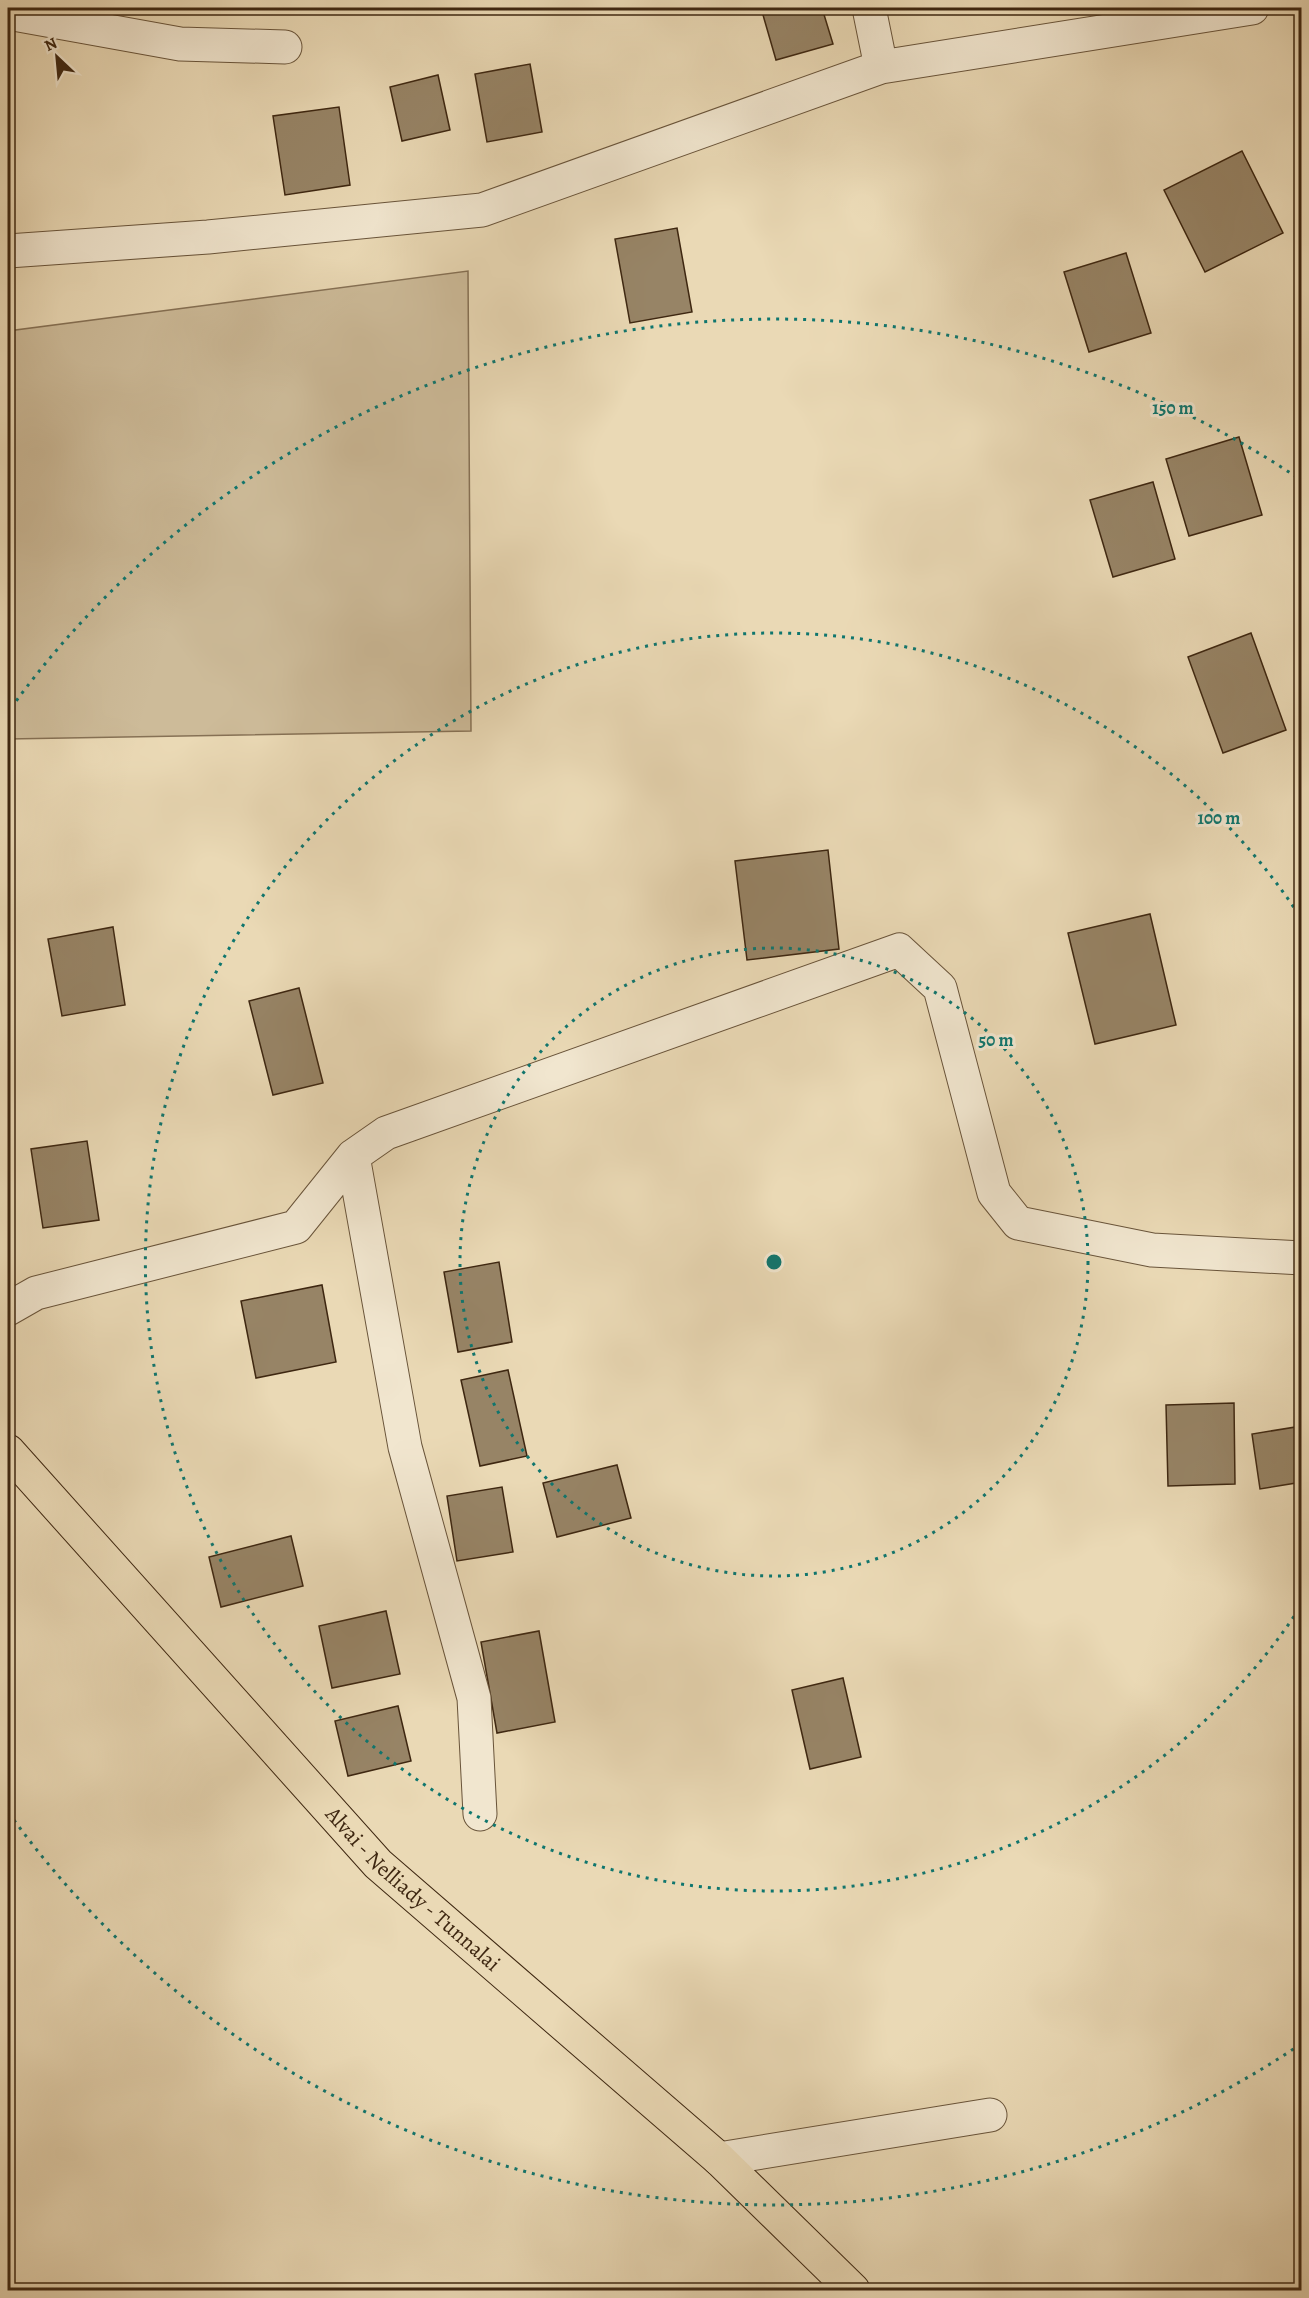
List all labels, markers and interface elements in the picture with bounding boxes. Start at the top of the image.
north arrow [27,27,87,87]
text: N [41,32,61,57]
text: 150 m [1152,396,1194,420]
text: 100 m [1198,806,1240,830]
text: 50 m [979,1028,1013,1052]
centre of rings [764,1252,784,1272]
street label: Alvai - Nelliady - Tunnalai [318,1799,507,1978]

